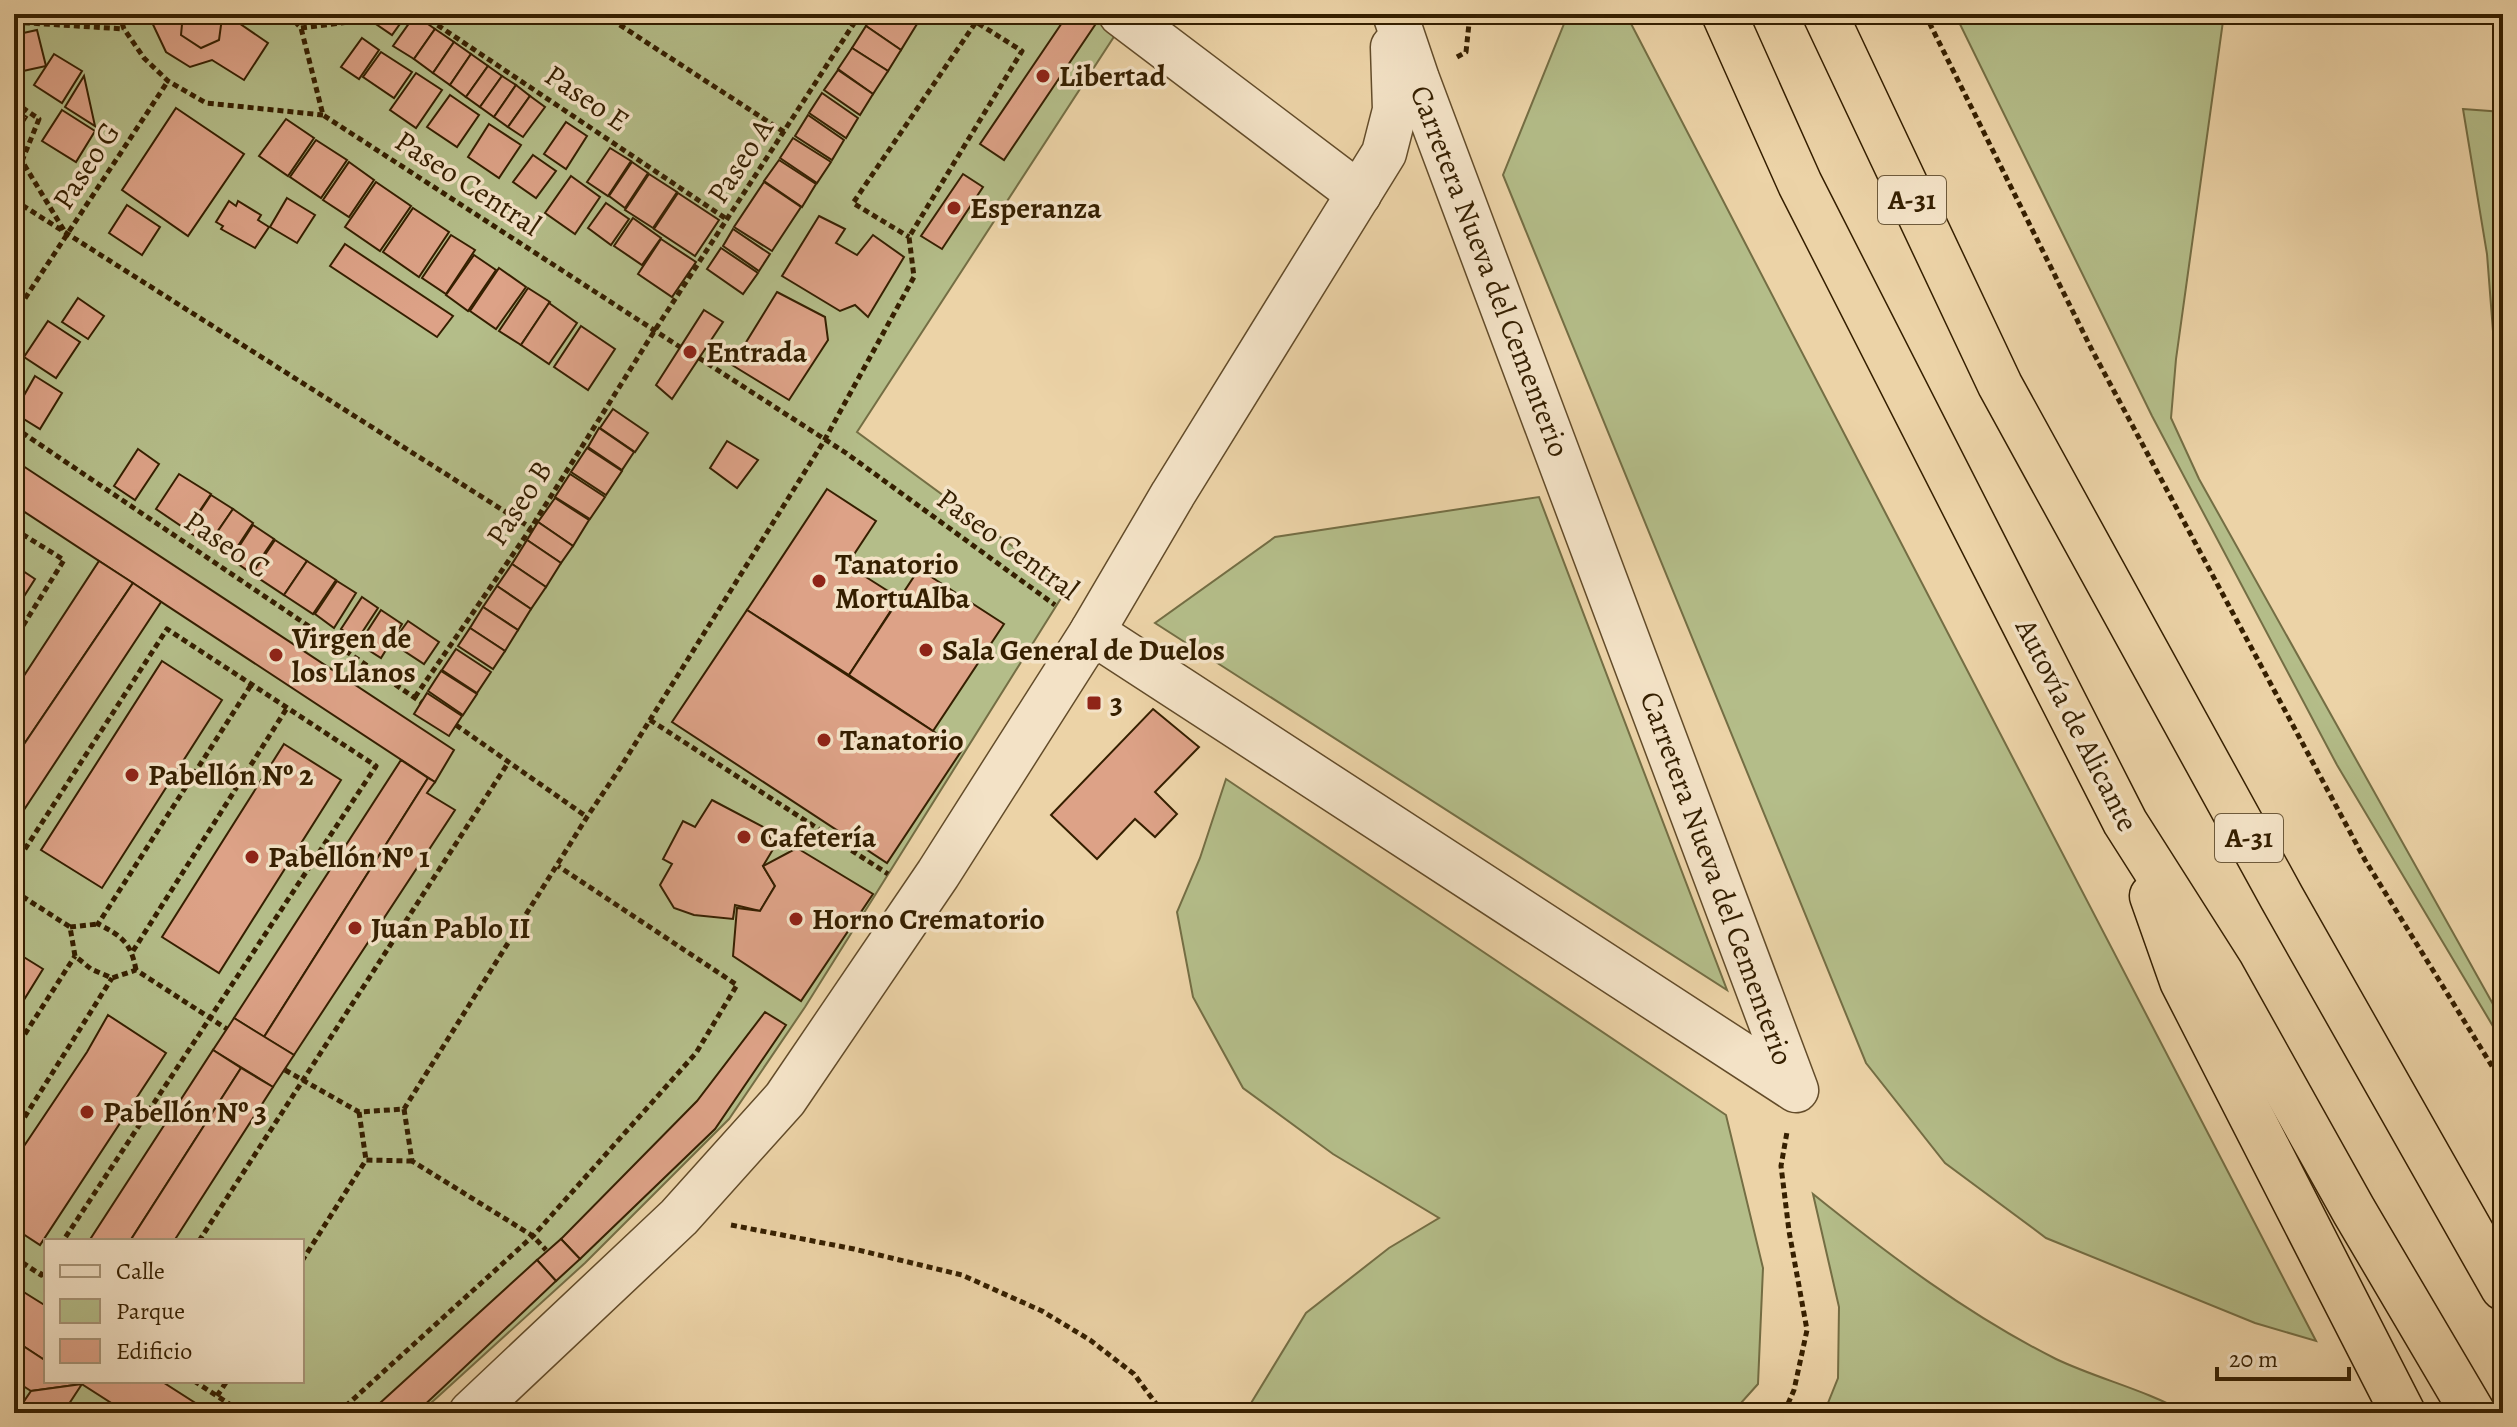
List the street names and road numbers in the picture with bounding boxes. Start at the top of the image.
street label: Paseo E [537,55,637,141]
street label: Carretera Nueva del Cementerio [1401,80,1579,462]
street label: Paseo A [698,110,783,211]
street label: Paseo G [43,115,129,217]
street label: Paseo Central [387,121,549,245]
road number: A-31 [1878,176,1946,224]
street label: Paseo B [477,453,561,553]
street label: Paseo Central [929,479,1087,609]
street label: Paseo C [176,501,278,587]
street label: Autovía de Alicante [2006,611,2148,838]
street label: Carretera Nueva del Cementerio [1631,686,1803,1070]
road number: A-31 [2215,814,2283,862]

